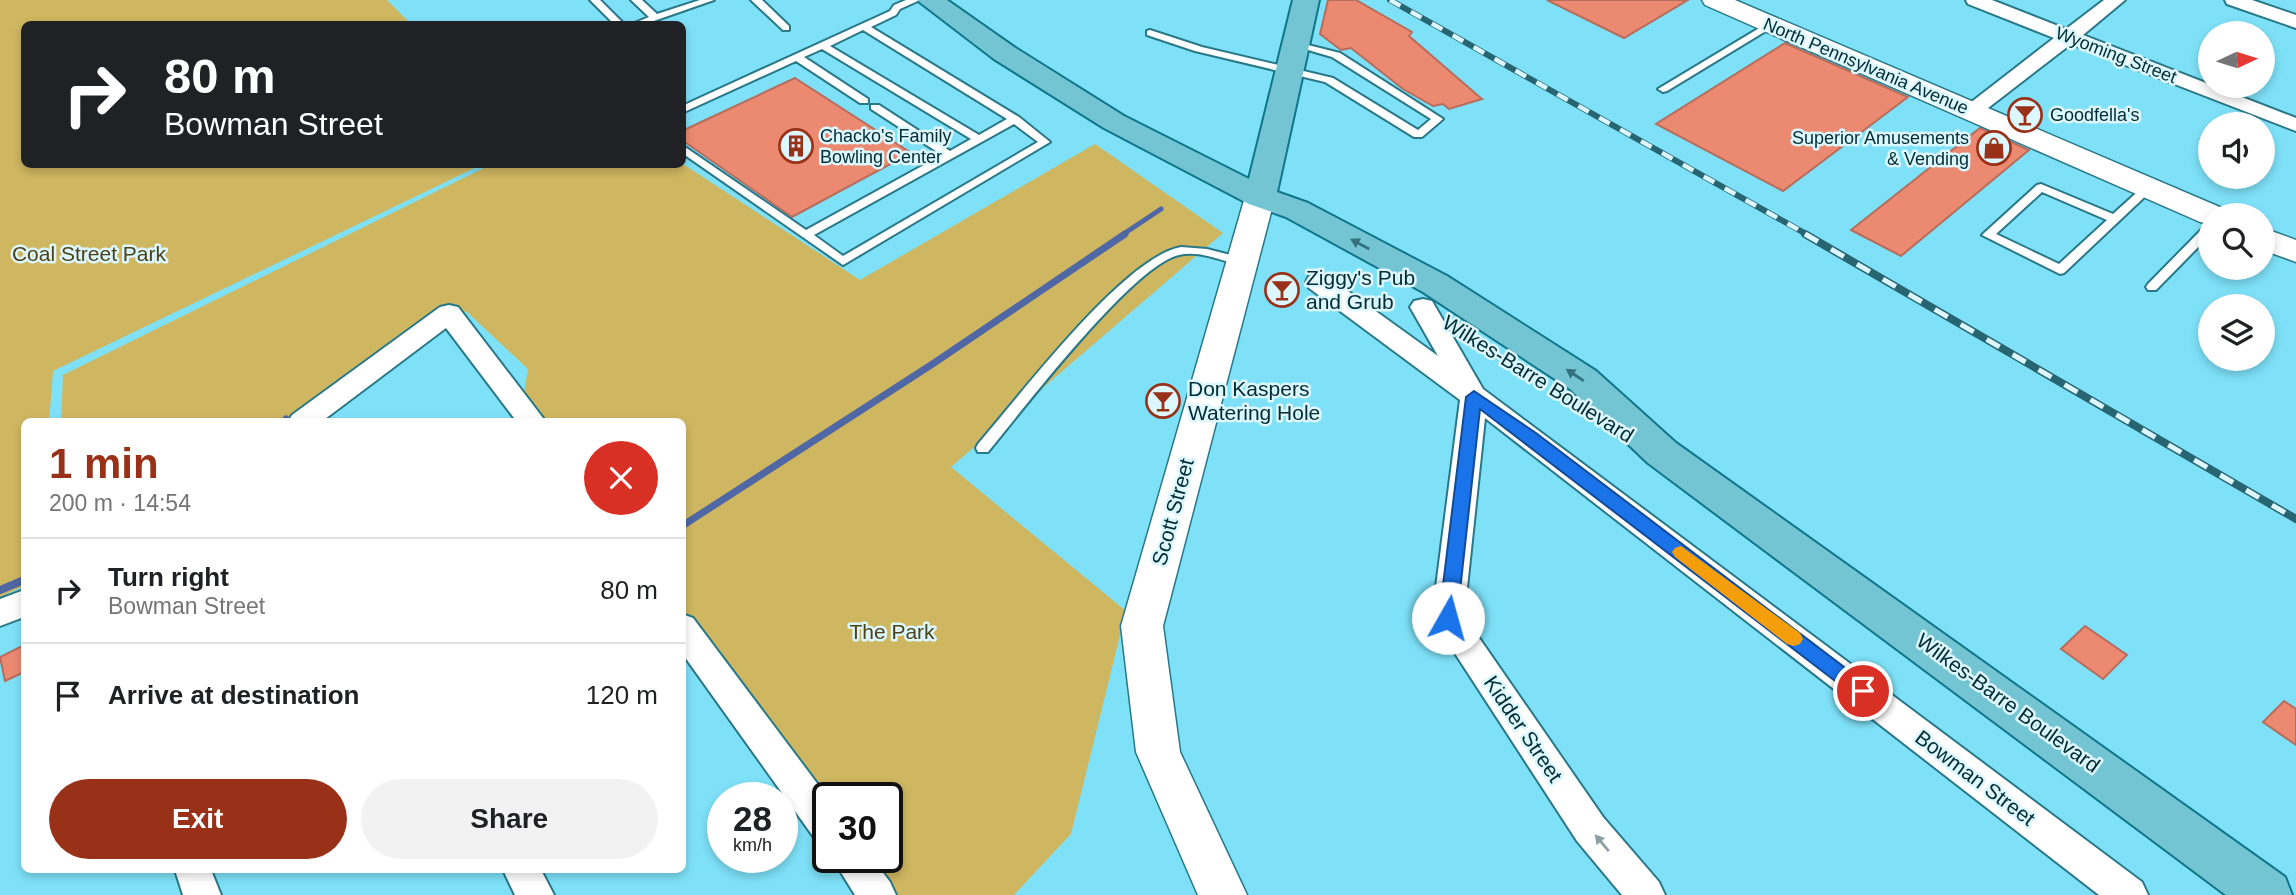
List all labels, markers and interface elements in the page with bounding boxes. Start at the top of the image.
street label: North Pennsylvania Avenue [1760,14,1972,118]
north arrow [2198,21,2275,98]
map controls [2198,21,2275,371]
street label: Wyoming Street [2053,23,2179,87]
icon: right [49,49,140,140]
text: 80 m [164,49,276,103]
bar icon: Goodfella's [2006,96,2044,134]
place label: Goodfella's [2050,105,2140,125]
text: Bowman Street [164,106,383,142]
button: sound [2198,112,2275,189]
place label: Chacko's Family Bowling Center [820,126,951,167]
building icon: Chacko's Family Bowling Center [777,127,815,165]
place label: Superior Amusements & Vending [1792,128,1969,169]
shop icon: Superior Amusements & Vending [1975,129,2013,167]
button: search [2198,203,2275,280]
one-way arrow [1350,238,1370,249]
park label: Coal Street Park [12,242,167,265]
place label: Ziggy's Pub and Grub [1306,266,1415,313]
bar icon: Ziggy's Pub and Grub [1263,271,1301,309]
button: layers [2198,294,2275,371]
street label: Wilkes-Barre Boulevard [1439,310,1638,447]
one-way arrow [1566,368,1584,382]
place label: Don Kaspers Watering Hole [1188,377,1320,424]
bar icon: Don Kaspers Watering Hole [1144,382,1182,420]
text: 1 min [49,440,159,487]
button: close [584,441,658,515]
street label: Scott Street [1147,456,1198,568]
text: 200 m · 14:54 [49,490,191,516]
text: Turn right [108,562,229,592]
icon: right [49,572,87,610]
text: 80 m [600,575,658,605]
position arrow [1411,581,1485,655]
text: Bowman Street [108,593,265,619]
park label: The Park [849,620,935,643]
street label: Wilkes-Barre Boulevard [1912,628,2104,777]
pin [1833,661,1893,721]
street label: Kidder Street [1480,671,1567,786]
icon: arrive [1844,672,1882,710]
icon: arrive [49,677,87,715]
text: Arrive at destination [108,680,359,710]
text: 120 m [586,680,658,710]
street label: Bowman Street [1911,725,2040,830]
button: Exit [49,779,347,859]
button: Share [361,779,658,859]
speed limit sign: 30 [812,782,903,873]
text: 28 [733,799,772,838]
one-way arrow [1594,834,1610,852]
text: km/h [733,835,772,855]

